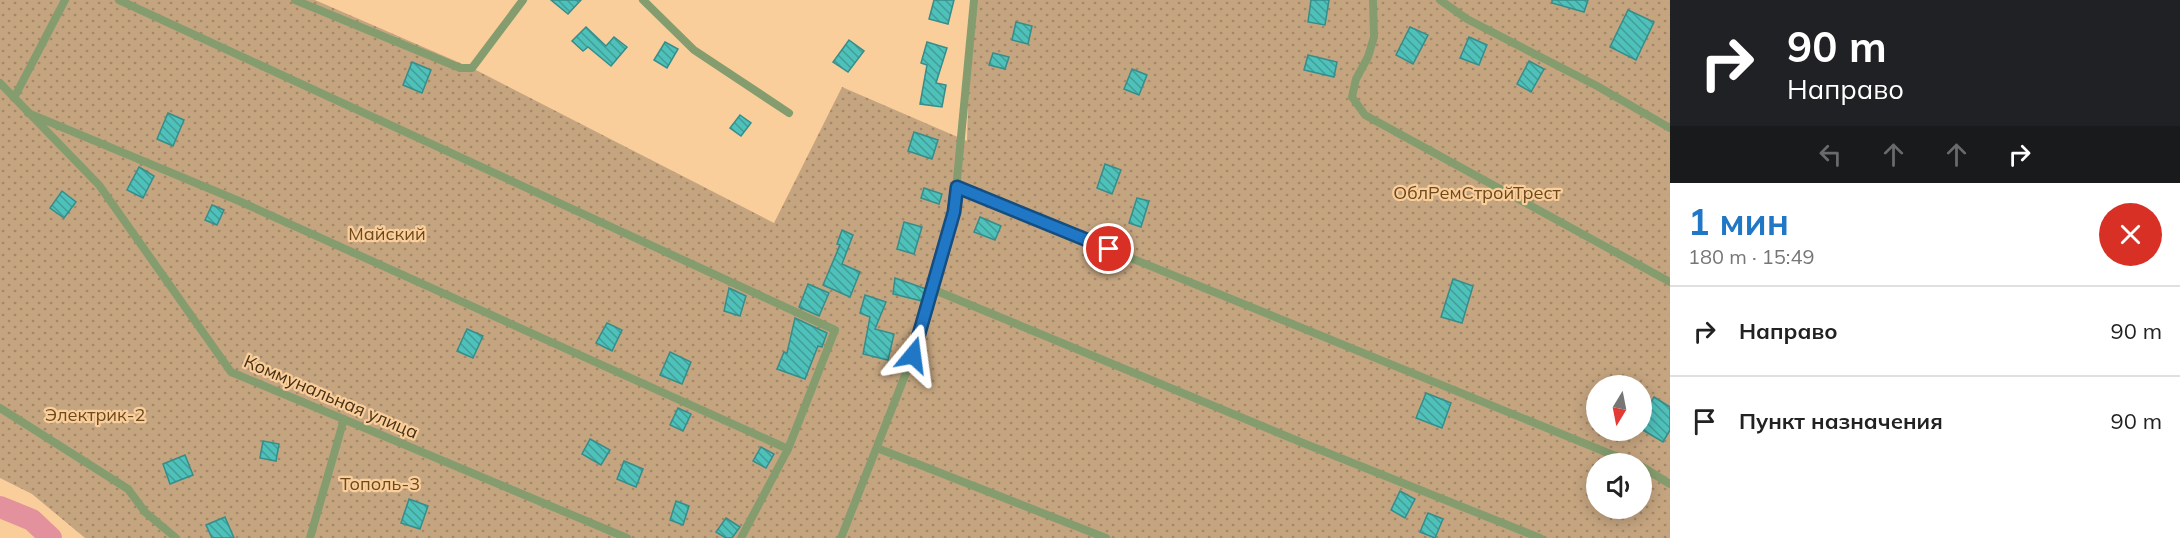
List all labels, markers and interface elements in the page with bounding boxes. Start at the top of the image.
text: 90 m [1787,20,1887,73]
icon: right [1688,24,1766,102]
text: Направо [1787,72,1904,106]
icon: left [1814,138,1847,171]
icon: ahead [1877,138,1910,171]
icon: ahead [1940,138,1973,171]
icon: right [2003,138,2036,171]
park label: ОблРемСтройТрест [1393,181,1561,204]
text: 1 мин [1688,199,1789,244]
button: close [2099,203,2162,266]
park label: Майский [348,222,426,245]
pin [1083,223,1134,274]
icon: arrive [1092,232,1125,265]
text: 180 m · 15:49 [1688,244,1814,269]
icon: right [1688,315,1721,348]
text: Направо [1739,317,1837,345]
text: 90 m [2111,317,2162,345]
position arrow [881,323,945,387]
street label: Коммунальная улица [241,349,422,444]
north arrow [1586,375,1652,441]
map controls [1586,375,1652,519]
park label: Электрик-2 [45,403,145,426]
icon: arrive [1688,405,1721,438]
text: Пункт назначения [1739,407,1943,435]
text: 90 m [2111,407,2162,435]
button: sound [1586,453,1652,519]
park label: Тополь-3 [340,472,420,495]

